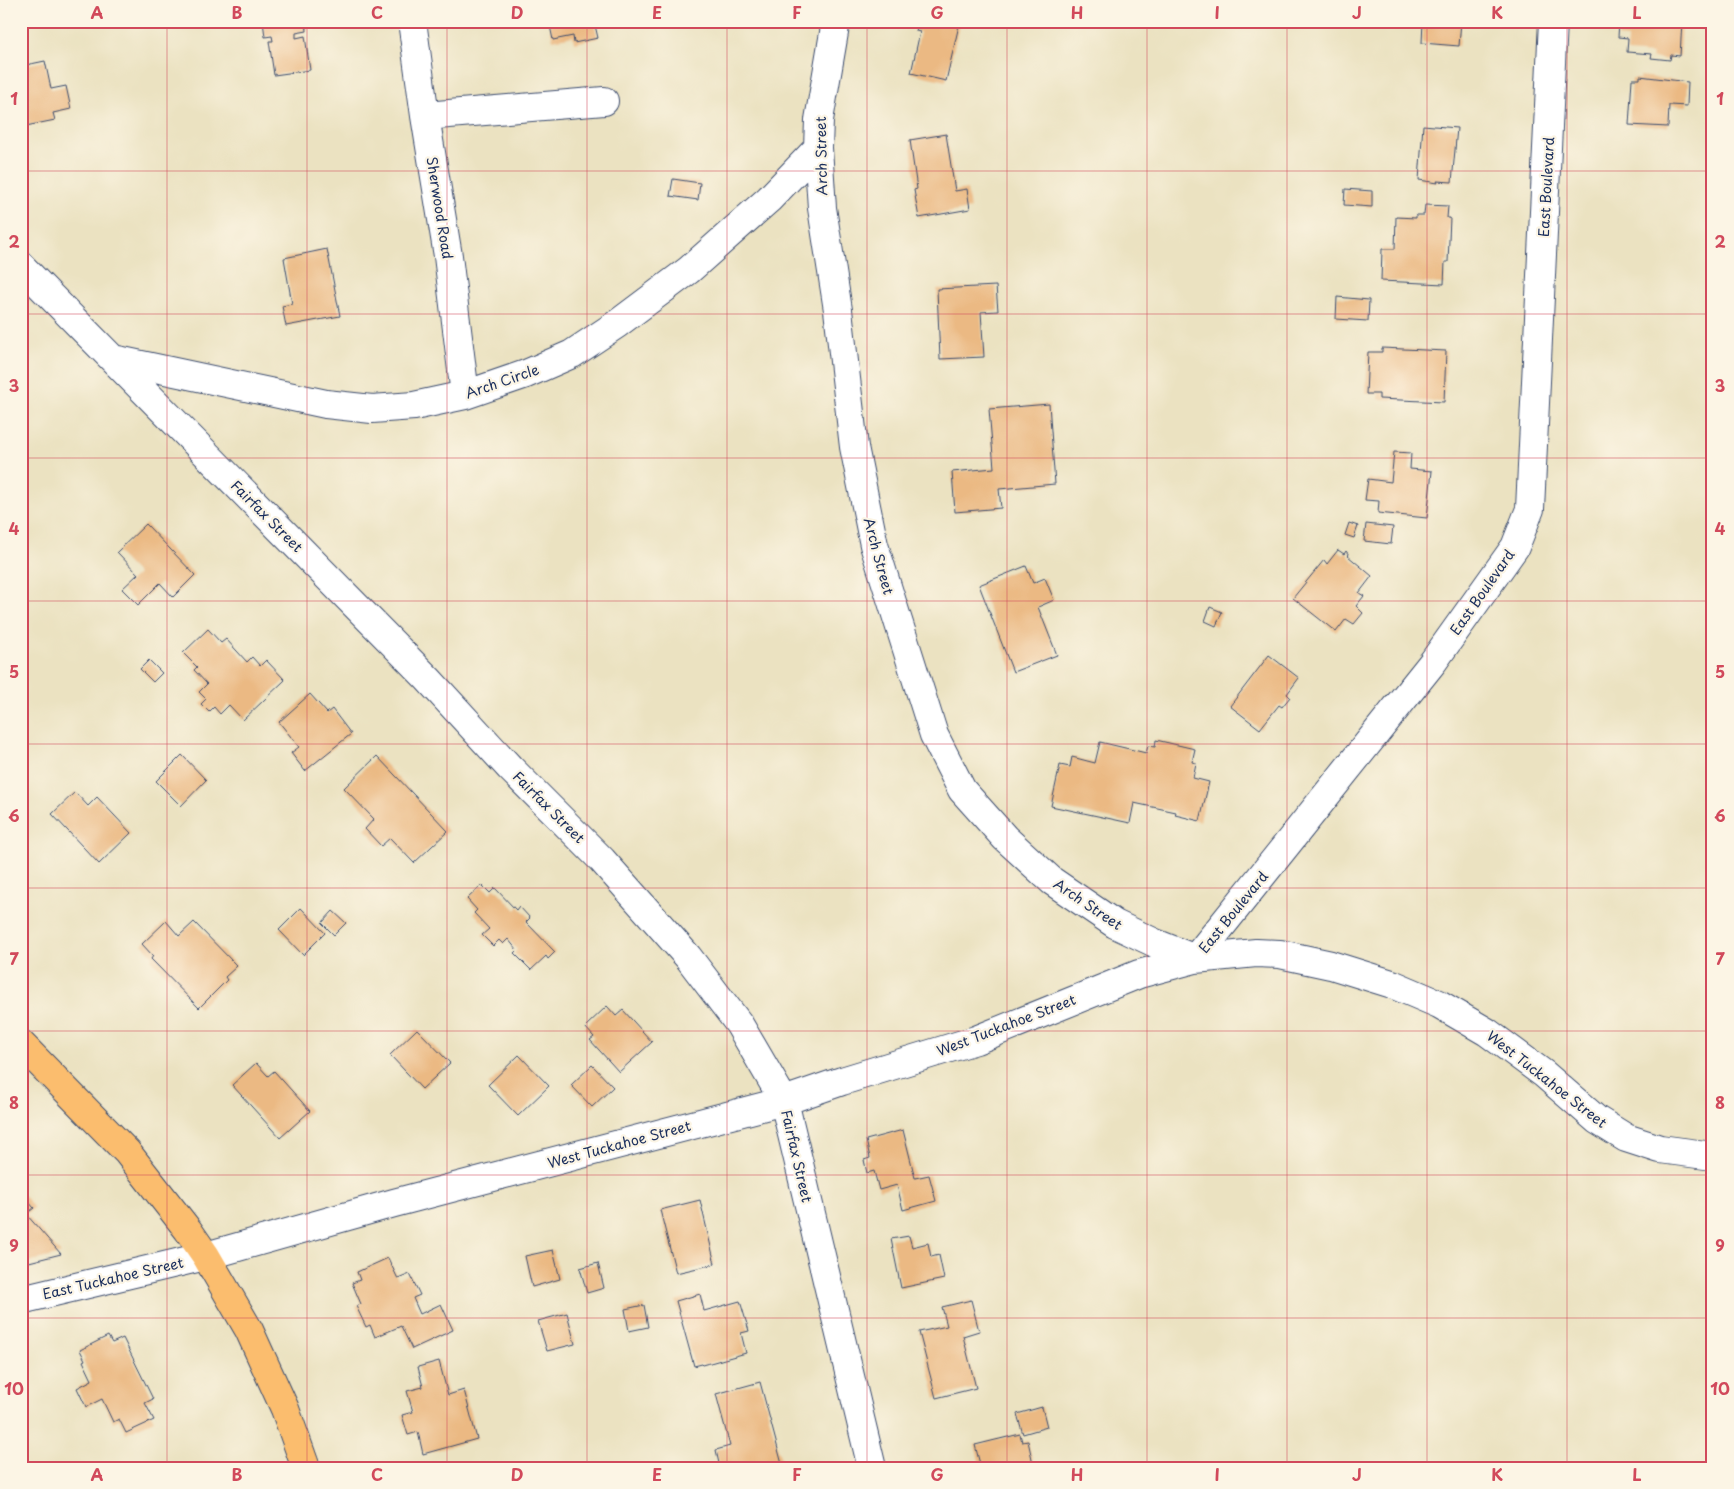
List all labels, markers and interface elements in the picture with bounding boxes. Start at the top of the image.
text: A [91,0,104,24]
text: B [232,0,243,24]
text: C [371,0,383,24]
text: D [511,0,523,24]
text: E [652,0,662,24]
text: F [792,0,802,24]
text: G [930,0,944,24]
text: H [1071,0,1083,24]
text: I [1214,0,1220,24]
text: J [1352,0,1362,24]
text: K [1491,0,1503,24]
text: L [1632,0,1642,24]
text: 1 [10,86,18,110]
text: 1 [1716,86,1724,110]
street label: Arch Street [810,116,832,196]
street label: East Boulevard [1533,136,1559,238]
street label: Sherwood Road [422,155,458,261]
text: 2 [8,229,20,253]
text: 2 [1714,229,1726,253]
street label: Arch Circle [462,359,542,403]
text: 3 [9,373,19,397]
text: 3 [1715,373,1725,397]
street label: Fairfax Street [226,475,308,557]
street label: Arch Street [859,515,899,597]
text: 4 [9,516,20,540]
text: 4 [1715,516,1726,540]
street label: East Boulevard [1445,545,1520,639]
text: 5 [9,659,19,683]
text: 5 [1715,659,1725,683]
street label: Fairfax Street [508,766,590,848]
text: 6 [8,803,20,827]
text: 6 [1714,803,1726,827]
street label: East Boulevard [1193,866,1273,958]
street label: Arch Street [1049,873,1127,935]
text: 7 [9,946,19,970]
text: 7 [1715,946,1725,970]
street label: West Tuckahoe Street [933,989,1079,1061]
street label: West Tuckahoe Street [1482,1025,1612,1133]
text: 8 [9,1090,19,1114]
text: 8 [1715,1090,1725,1114]
street label: Fairfax Street [776,1108,818,1205]
street label: West Tuckahoe Street [545,1115,693,1173]
text: 9 [9,1233,19,1257]
text: 9 [1715,1233,1725,1257]
street label: East Tuckahoe Street [40,1252,186,1304]
text: 10 [4,1376,24,1400]
text: 10 [1710,1376,1730,1400]
text: A [91,1462,104,1486]
text: B [232,1462,243,1486]
text: C [371,1462,383,1486]
text: D [511,1462,523,1486]
text: E [652,1462,662,1486]
text: F [792,1462,802,1486]
text: G [930,1462,944,1486]
text: H [1071,1462,1083,1486]
text: I [1214,1462,1220,1486]
text: J [1352,1462,1362,1486]
text: K [1491,1462,1503,1486]
text: L [1632,1462,1642,1486]

